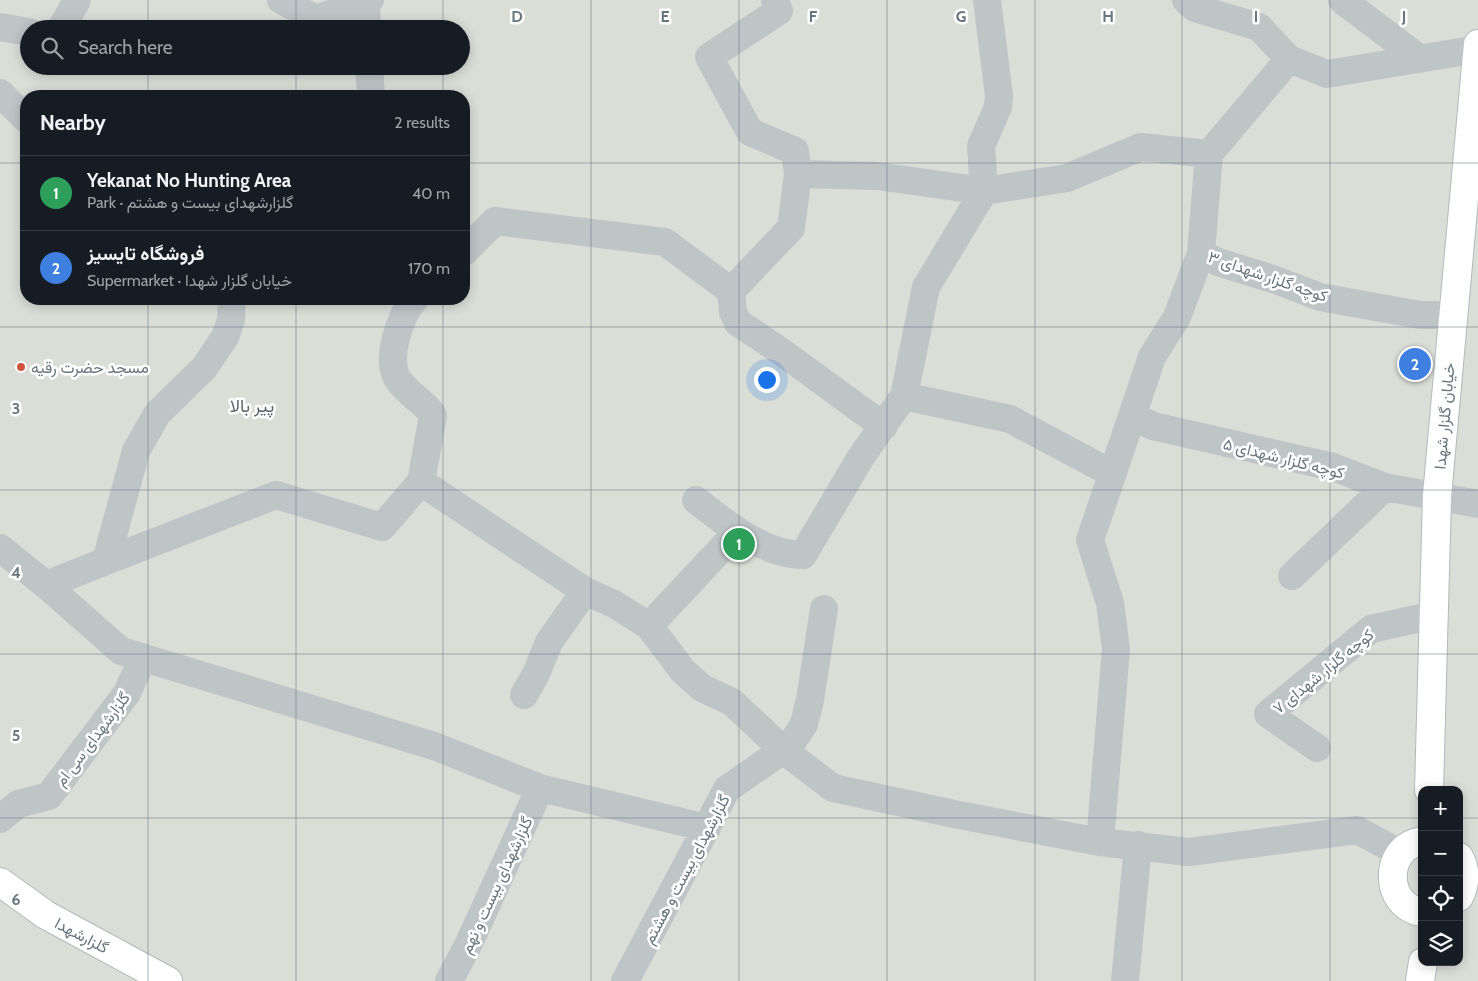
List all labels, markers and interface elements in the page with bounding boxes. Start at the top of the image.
text: D [511,7,523,26]
text: E [660,7,670,26]
text: F [809,7,818,26]
text: G [956,7,966,26]
text: H [1102,7,1114,26]
text: I [1254,7,1258,26]
text: J [1401,7,1406,26]
search box [20,20,470,75]
icon: search [38,34,66,62]
text: Search here [78,36,172,59]
text: Nearby [40,110,106,135]
text: 2 results [394,113,450,132]
text: Yekanat No Hunting Area [87,169,291,192]
text: 1 [53,184,59,203]
text: 40 m [412,184,450,203]
text: Park · گلزارشهدای بیست و هشتم [87,193,293,212]
text: فروشگاه تایسیز [87,242,204,265]
street label: کوچه گلزار شهدای ۳ [1205,247,1330,308]
text: 2 [52,259,60,278]
text: 170 m [408,259,450,278]
text: Supermarket · خیابان گلزار شهدا [87,271,292,290]
pin: 2 [1399,345,1431,383]
place label: مسجد حضرت رقیه [31,358,149,378]
marker: مسجد حضرت رقیه [15,361,27,373]
street label: خیابان گلزار شهدا [1430,362,1460,470]
your location [754,367,780,393]
district label: پیر بالا [230,395,274,418]
text: 3 [12,399,20,418]
street label: کوچه گلزار شهدای ۵ [1221,434,1346,485]
pin: 1 [723,525,755,563]
text: 4 [11,563,21,582]
street label: کوچه گلزار شهدای ۷ [1269,625,1379,719]
street label: گلزارشهدای سی ام [51,689,135,791]
text: 5 [12,726,20,745]
map controls [1418,786,1463,966]
button: + [1418,786,1463,831]
street label: گلزارشهدای بیست و هشتم [639,791,735,948]
street label: گلزارشهدای بیست و نهم [456,814,537,957]
button: − [1418,831,1463,876]
button: locate [1418,876,1463,921]
text: 6 [12,890,21,909]
street label: گلزارشهدا [51,913,112,958]
button: layers [1418,921,1463,966]

